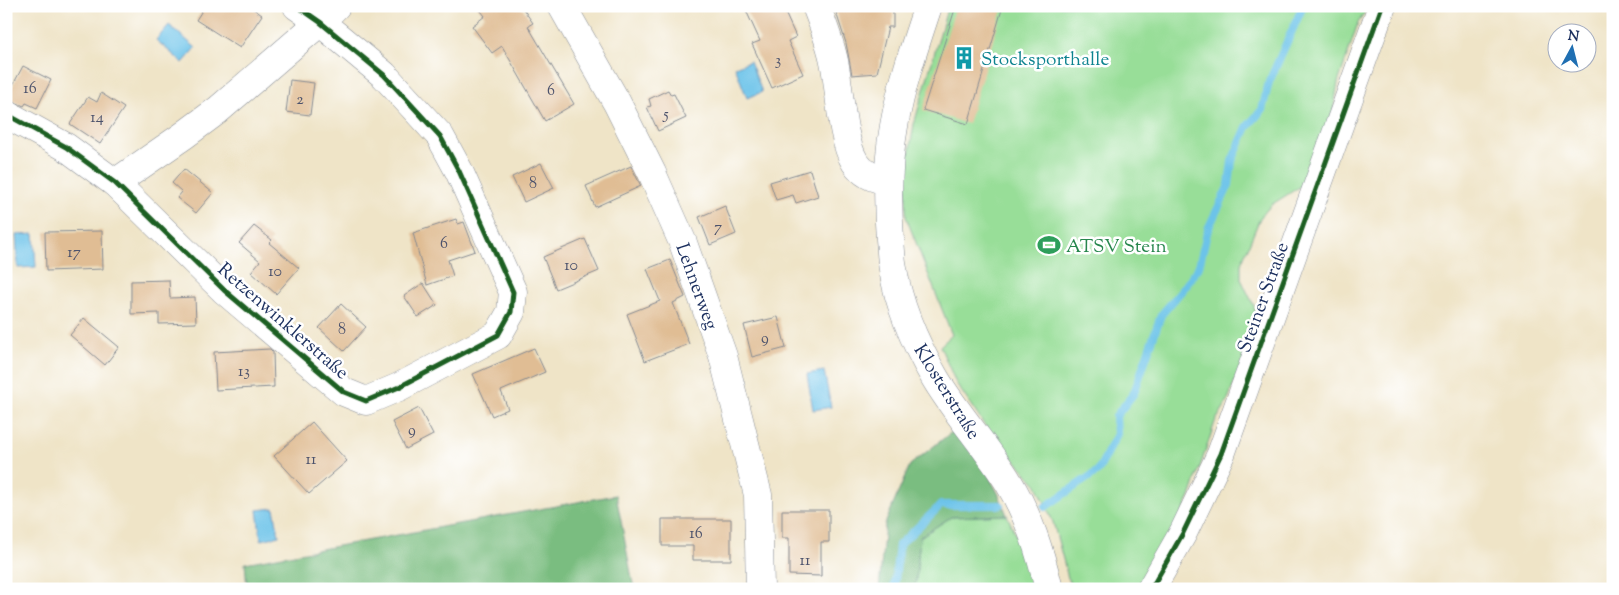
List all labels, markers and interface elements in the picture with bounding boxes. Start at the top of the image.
north arrow [1546,22,1596,72]
text: N [1567,26,1580,48]
building icon: Stocksporthalle [951,45,977,71]
place label: Stocksporthalle [981,47,1109,74]
house number: 3 [775,50,781,73]
house number: 16 [23,78,37,101]
house number: 6 [547,80,555,103]
house number: 2 [296,89,304,112]
house number: 5 [662,104,669,127]
house number: 14 [90,107,104,130]
house number: 8 [529,173,537,196]
house number: 7 [714,217,722,240]
sports icon: ATSV Stein [1036,232,1062,258]
house number: 6 [440,233,448,256]
place label: ATSV Stein [1066,234,1167,261]
street label: Steiner Straße [1232,239,1297,357]
street label: Lehnerweg [668,240,724,334]
house number: 17 [67,242,81,265]
house number: 10 [564,255,578,278]
street label: Retzenwinklerstraße [211,257,354,387]
house number: 10 [268,261,282,284]
house number: 8 [338,319,346,342]
house number: 9 [761,328,769,351]
street label: Klosterstraße [906,339,986,445]
house number: 13 [238,361,250,384]
house number: 9 [408,420,416,443]
house number: 11 [306,449,317,472]
house number: 16 [689,523,703,546]
house number: 11 [800,550,811,573]

